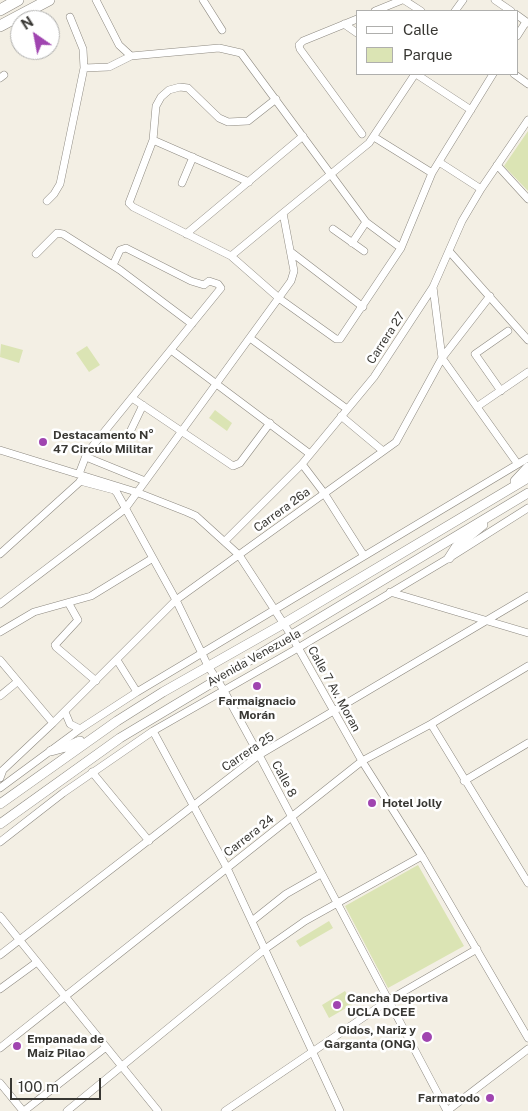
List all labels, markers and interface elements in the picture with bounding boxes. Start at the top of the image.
north arrow [10,10,60,60]
legend [356,10,518,75]
text: N [18,14,36,33]
text: Calle [403,21,439,38]
text: Parque [403,46,453,63]
street label: Carrera 27 [364,309,408,367]
place label: Destacamento N° 47 Circulo Militar [53,428,154,456]
marker: Destacamento N° 47 Circulo Militar [37,436,49,448]
street label: Carrera 26a [251,485,313,535]
street label: Avenida Venezuela [205,626,303,690]
street label: Calle 7 Av. Moran [305,644,363,734]
marker: Farmaignacio Morán [251,680,263,692]
place label: Farmaignacio Morán [218,694,296,722]
street label: Carrera 25 [219,729,277,775]
street label: Calle 8 [268,758,300,800]
place label: Hotel Jolly [382,796,442,810]
marker: Hotel Jolly [366,797,378,809]
street label: Carrera 24 [221,812,277,860]
place label: Cancha Deportiva UCLA DCEE [347,991,448,1019]
marker: Cancha Deportiva UCLA DCEE [331,999,343,1011]
place label: Oidos, Nariz y Garganta (ONG) [324,1023,416,1051]
marker: Oidos, Nariz y Garganta (ONG) [420,1030,434,1044]
place label: Empanada de Maiz Pilao [27,1032,104,1060]
marker: Empanada de Maiz Pilao [11,1040,23,1052]
scale bar [12,1068,104,1100]
text: 100 m [18,1078,59,1095]
place label: Farmatodo [418,1091,480,1105]
marker: Farmatodo [484,1092,496,1104]

